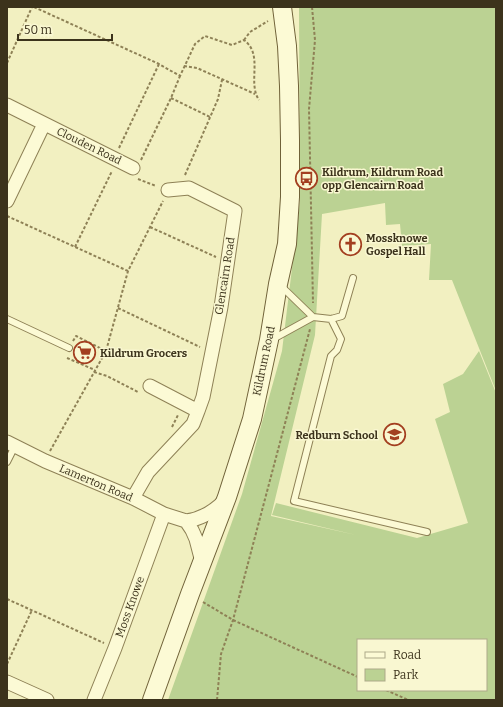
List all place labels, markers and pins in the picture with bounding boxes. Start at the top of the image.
bus stop icon: Kildrum, Kildrum Road opp Glencairn Road [294,165,320,191]
place label: Kildrum, Kildrum Road opp Glencairn Road [322,166,443,192]
church icon: Mossknowe Gospel Hall [337,231,363,257]
place label: Mossknowe Gospel Hall [366,232,427,258]
supermarket icon: Kildrum Grocers [72,340,98,366]
place label: Kildrum Grocers [100,347,188,360]
school or university icon: Redburn School [381,422,407,448]
place label: Redburn School [295,429,379,442]

